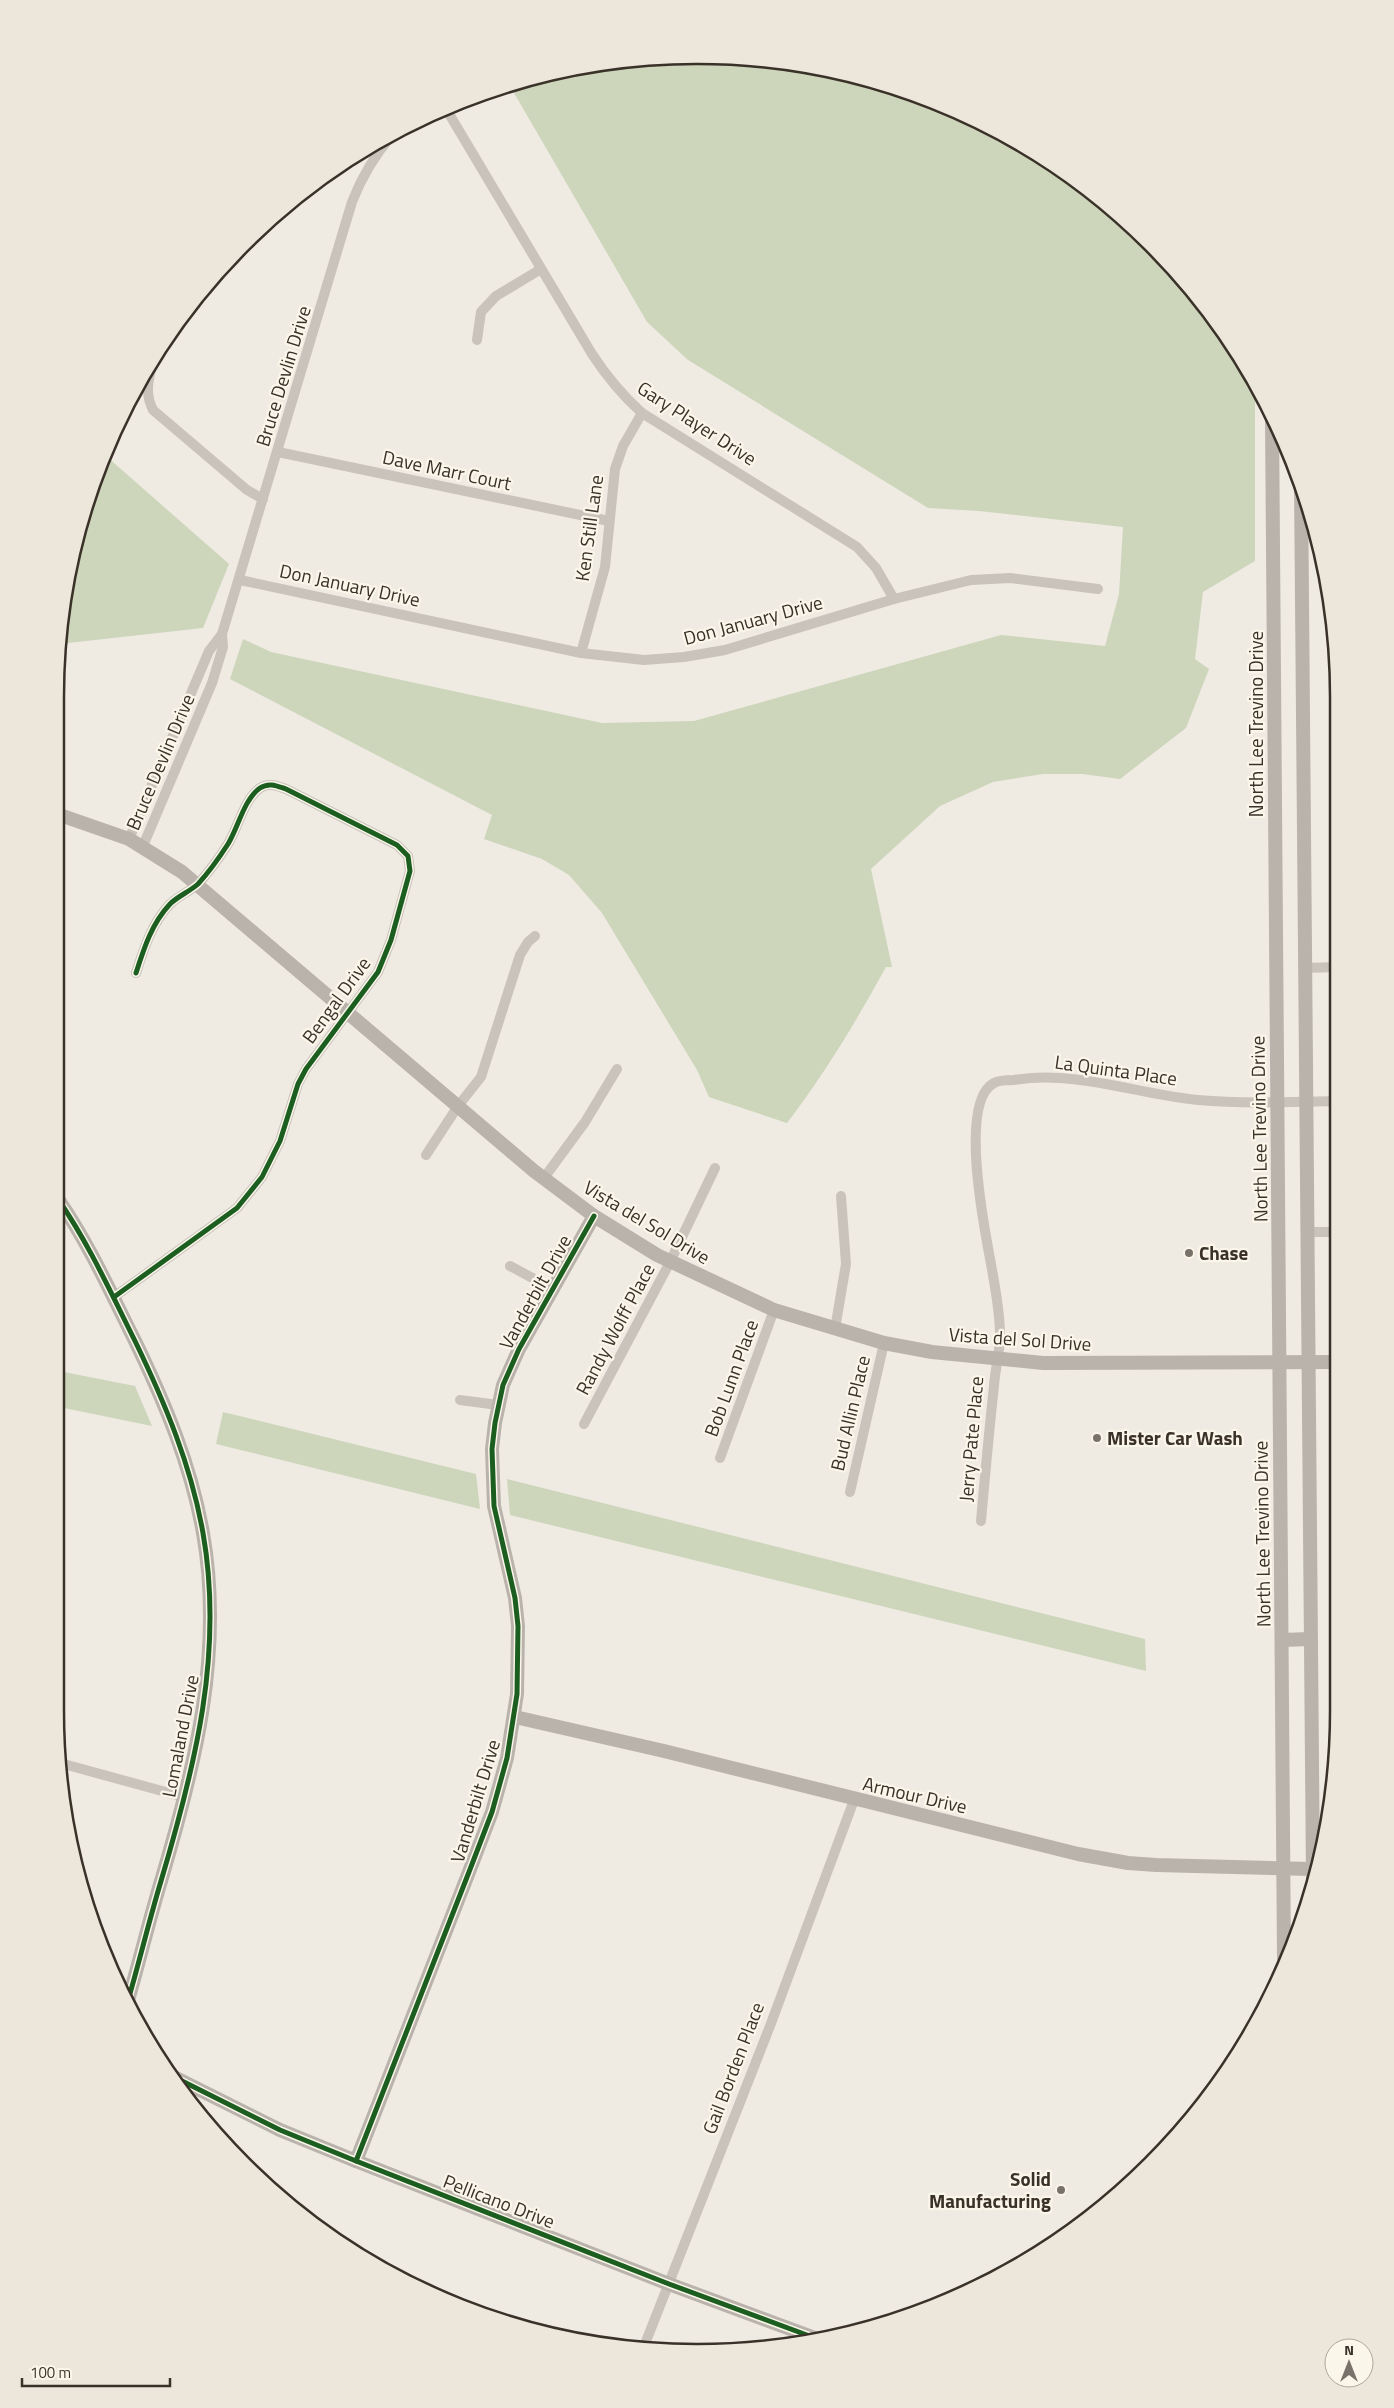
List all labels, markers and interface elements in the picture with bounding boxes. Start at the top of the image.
street label: Bruce Devlin Drive [247,302,318,450]
street label: Gary Player Drive [632,373,763,472]
street label: Dave Marr Court [380,442,514,497]
street label: Ken Still Lane [567,473,610,583]
street label: Don January Drive [277,555,423,614]
street label: Don January Drive [680,587,826,652]
street label: North Lee Trevino Drive [1241,631,1270,817]
street label: Bruce Devlin Drive [118,689,201,835]
street label: Bengal Drive [294,950,377,1049]
street label: North Lee Trevino Drive [1242,1036,1275,1222]
street label: La Quinta Place [1053,1047,1179,1092]
street label: Vista del Sol Drive [578,1172,716,1271]
street label: Vanderbilt Drive [491,1229,578,1355]
place label: Chase [1199,1238,1249,1267]
marker: Chase [1183,1247,1195,1259]
street label: Randy Wolff Place [568,1258,661,1400]
street label: Bob Lunn Place [696,1315,765,1440]
street label: Vista del Sol Drive [948,1319,1092,1358]
street label: Bud Allin Place [822,1352,877,1473]
street label: Jerry Pate Place [951,1375,990,1503]
place label: Mister Car Wash [1107,1423,1243,1452]
marker: Mister Car Wash [1091,1432,1103,1444]
street label: North Lee Trevino Drive [1245,1441,1278,1627]
street label: Lomaland Drive [153,1672,206,1800]
street label: Vanderbilt Drive [442,1736,507,1866]
street label: Armour Drive [860,1768,970,1821]
street label: Gail Borden Place [694,1998,771,2138]
place label: Solid Manufacturing [929,2164,1051,2215]
street label: Pellicano Drive [439,2166,559,2235]
marker: Solid Manufacturing [1055,2184,1067,2196]
north arrow [1324,2338,1374,2388]
text: N [1344,2339,1354,2360]
scale bar [22,2356,170,2388]
text: 100 m [30,2361,71,2384]

